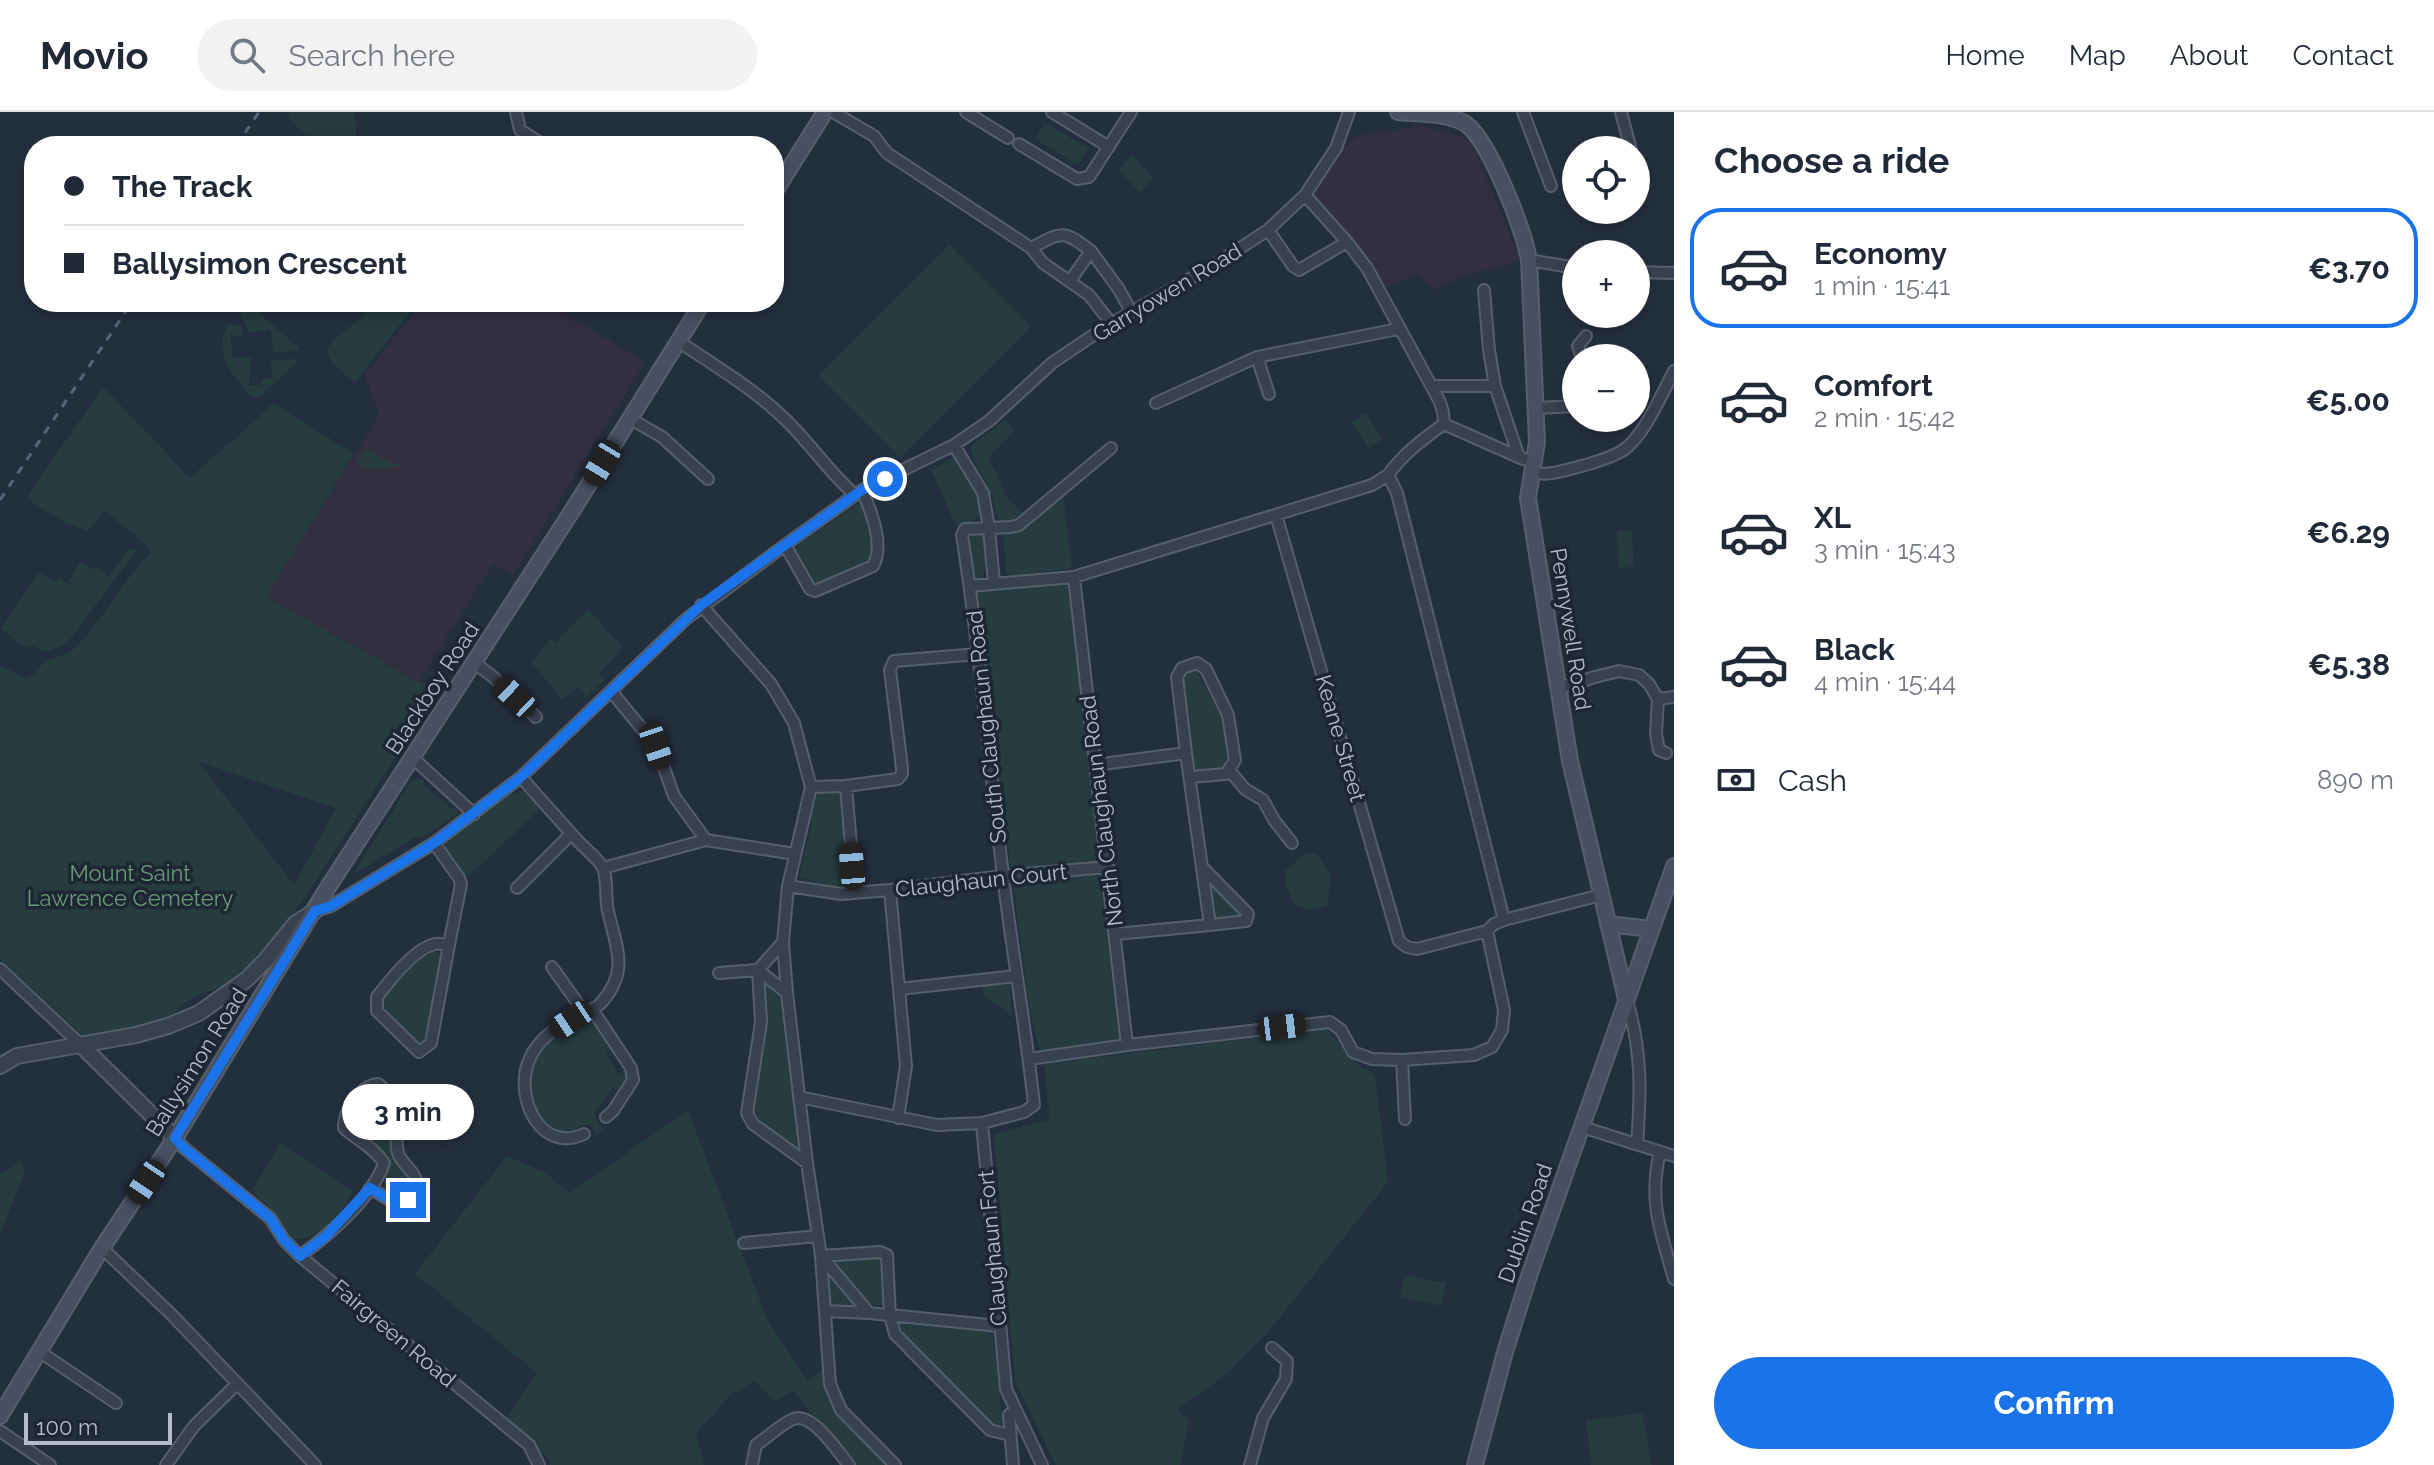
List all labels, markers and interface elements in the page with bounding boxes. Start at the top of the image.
search box [197,19,757,91]
text: Movio [40,33,149,78]
icon: search [225,33,269,77]
text: Search here [289,38,455,73]
text: Home [1945,39,2025,72]
text: Map [2069,39,2126,72]
text: About [2170,39,2249,72]
text: Contact [2293,39,2394,72]
map controls [1562,136,1650,432]
button: locate [1562,136,1650,224]
text: Choose a ride [1714,139,1949,181]
text: The Track [112,169,252,204]
icon: car [1718,232,1790,304]
text: Economy [1814,236,1947,271]
street label: Garryowen Road [1088,237,1246,347]
button: + [1562,240,1650,328]
text: Ballysimon Crescent [112,246,407,281]
text: €3.70 [2308,251,2390,286]
text: 1 min · 15:41 [1814,271,1950,301]
button: − [1562,344,1650,432]
icon: car [1718,364,1790,436]
text: Comfort [1814,368,1933,403]
text: €5.00 [2306,383,2390,418]
text: 2 min · 15:42 [1814,403,1955,433]
car [579,436,625,490]
route start [867,461,903,497]
icon: car [1718,496,1790,568]
text: XL [1814,500,1851,535]
text: €6.29 [2307,515,2390,550]
text: 3 min · 15:43 [1814,535,1956,565]
street label: Pennywell Road [1545,546,1597,712]
street label: South Claughaun Road [961,609,1011,845]
street label: Blackboy Road [380,617,484,759]
icon: car [1718,628,1790,700]
text: Black [1814,632,1895,667]
text: €5.38 [2308,647,2390,682]
text: 4 min · 15:44 [1814,667,1956,697]
car [489,672,541,722]
street label: Keane Street [1310,672,1372,805]
street label: North Claughaun Road [1074,694,1128,928]
car [637,719,675,773]
icon: cash [1714,758,1758,802]
text: Cash [1778,763,1847,798]
text: 890 m [2317,765,2394,795]
car [838,841,866,891]
street label: Claughaun Court [894,858,1069,902]
park label: Mount Saint Lawrence Cemetery [27,860,233,911]
street label: Ballysimon Road [140,983,252,1141]
car [544,997,598,1043]
car [1257,1012,1307,1042]
callout: 3 min [342,1084,474,1140]
text: 3 min [374,1097,442,1127]
car [123,1155,169,1209]
street label: Dublin Road [1492,1160,1558,1286]
street label: Claughaun Fort [972,1168,1012,1327]
route end [390,1182,426,1218]
street label: Fairgreen Road [327,1274,461,1392]
button: Confirm [1714,1357,2394,1449]
scale bar [24,1409,172,1445]
text: 100 m [36,1414,98,1440]

